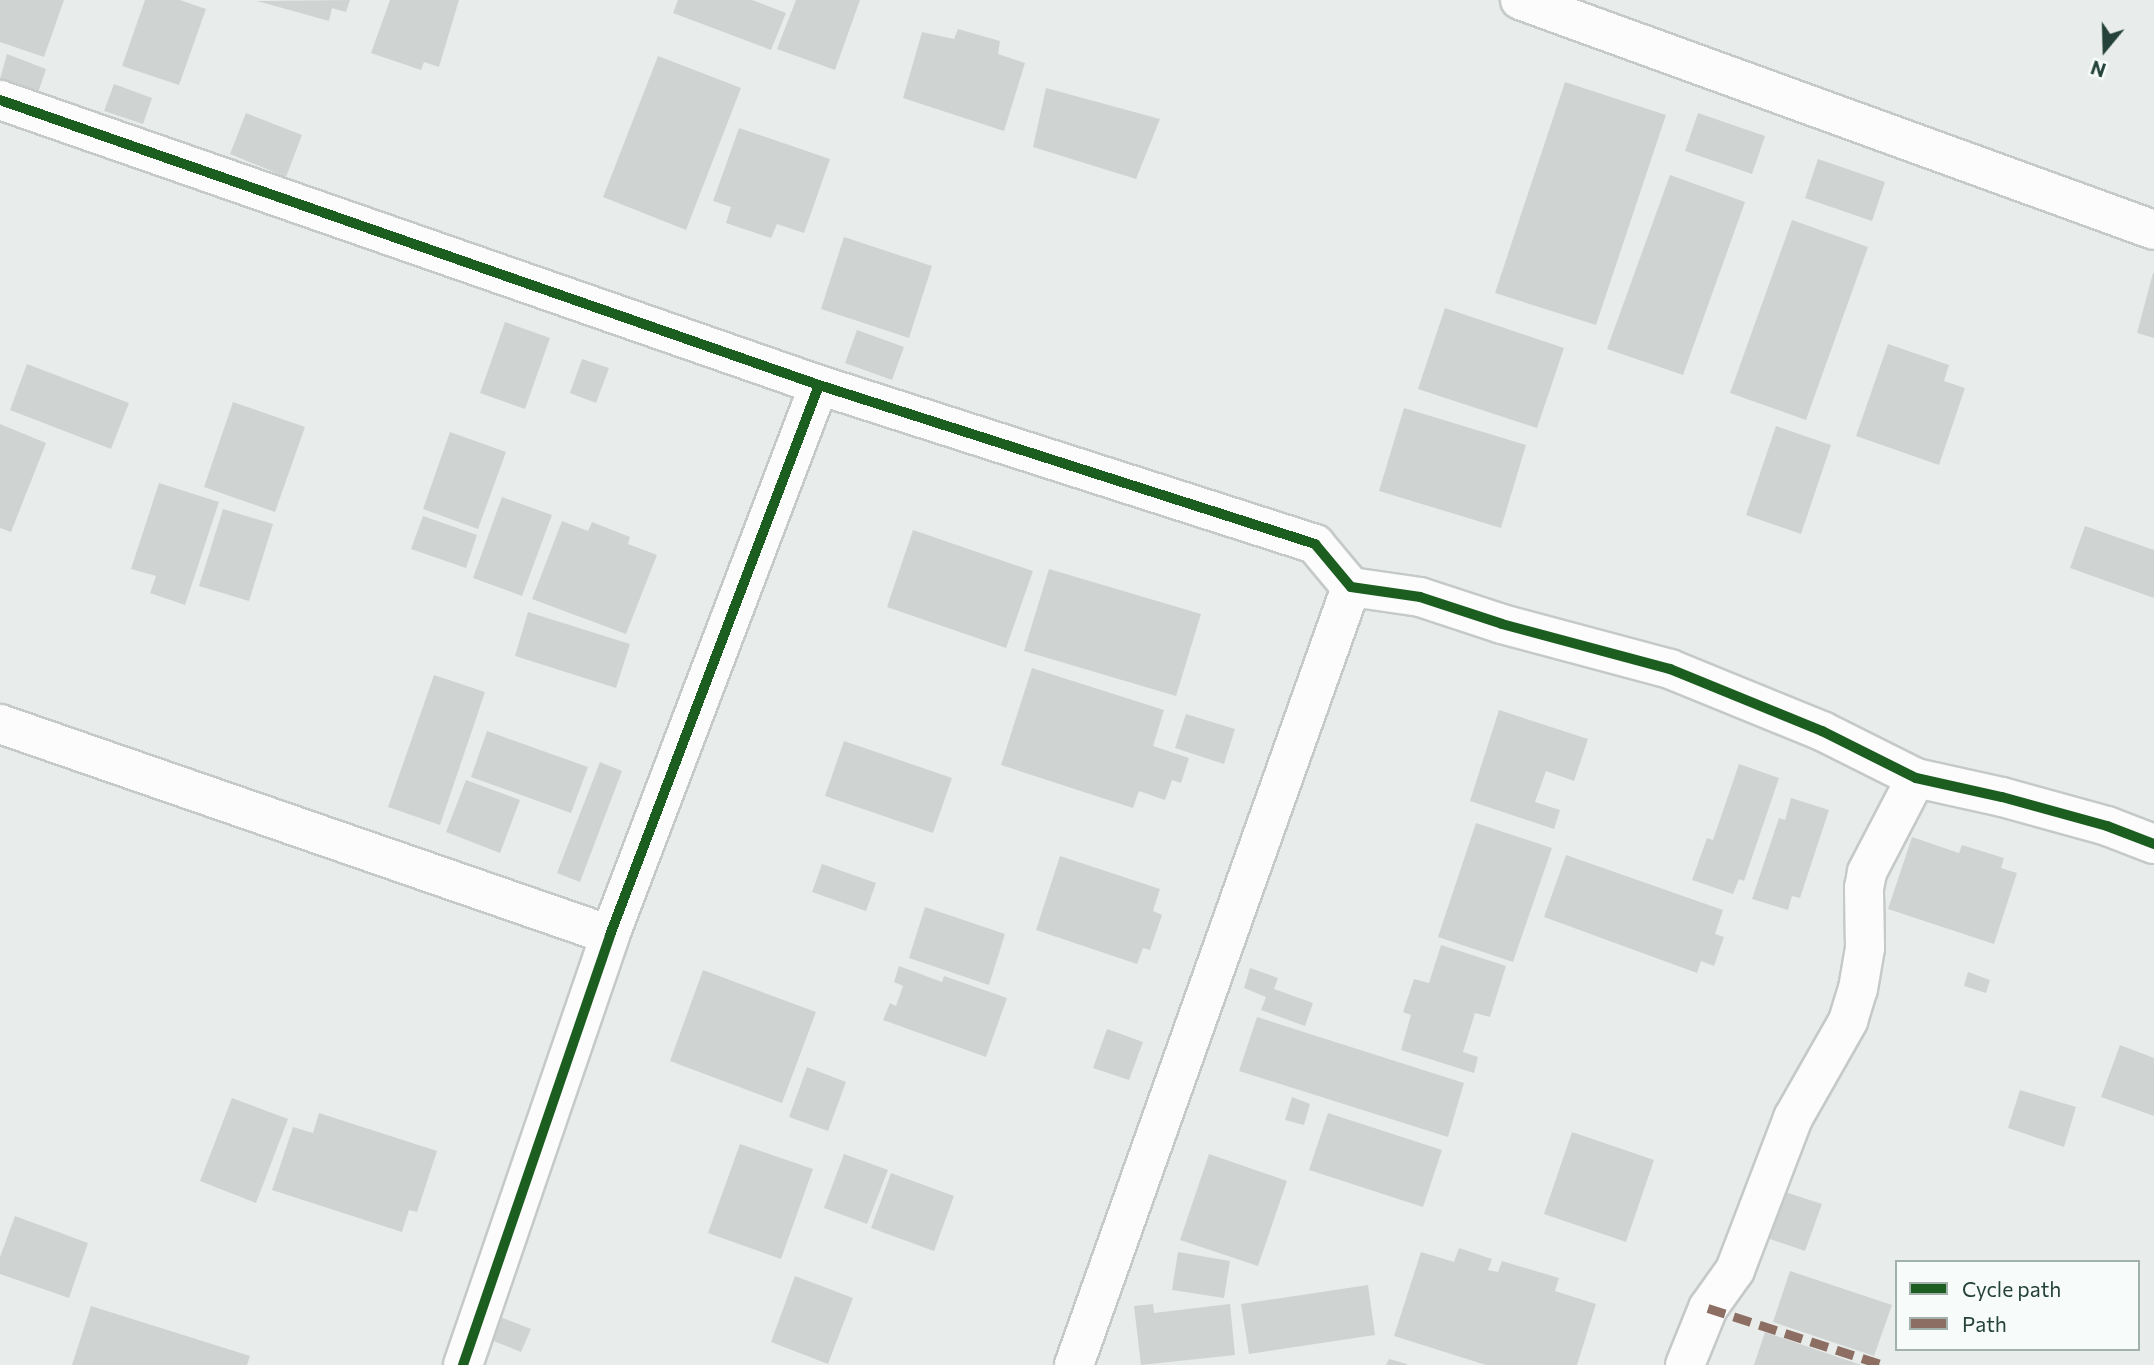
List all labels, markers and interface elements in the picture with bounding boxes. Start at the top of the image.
north arrow [2070,14,2140,84]
text: N [2088,56,2108,83]
legend [1895,1260,2140,1351]
text: Cycle path [1962,1276,2061,1301]
text: Path [1962,1311,2007,1336]

